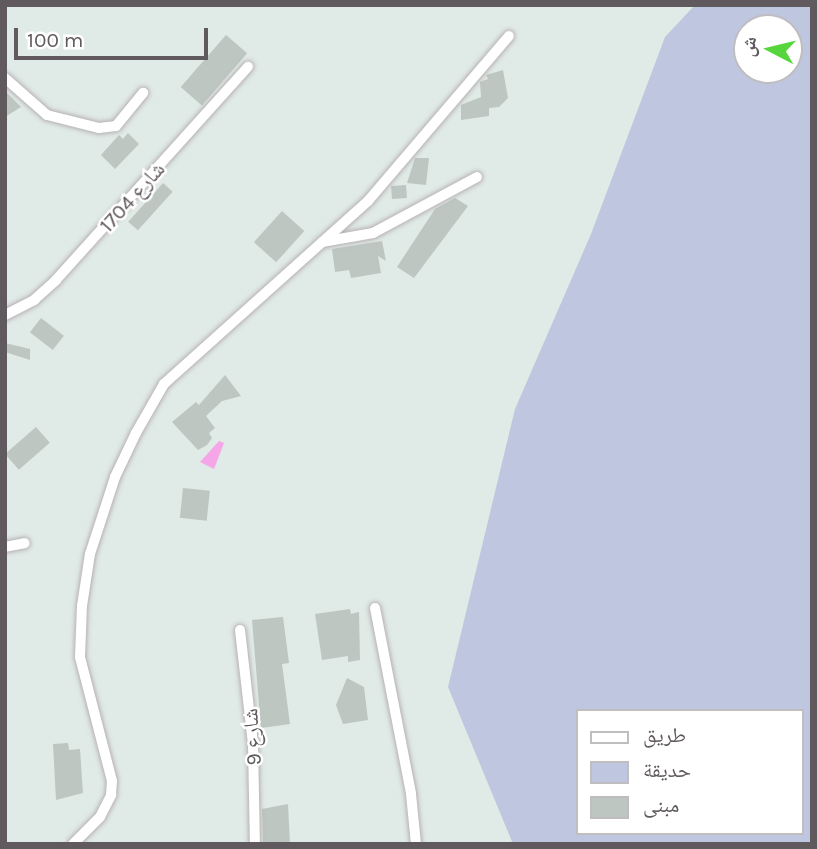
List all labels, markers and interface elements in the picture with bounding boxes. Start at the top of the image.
scale bar [18,14,212,58]
north arrow [733,14,803,84]
text: 100 m [27,28,84,52]
text: ش [737,35,761,58]
street label: شارع 1704 [94,157,170,237]
street label: شارع 9 [237,708,267,766]
legend [576,709,803,835]
text: طريق [643,723,686,747]
text: حديقة [643,758,691,782]
text: مبنى [643,793,679,817]

